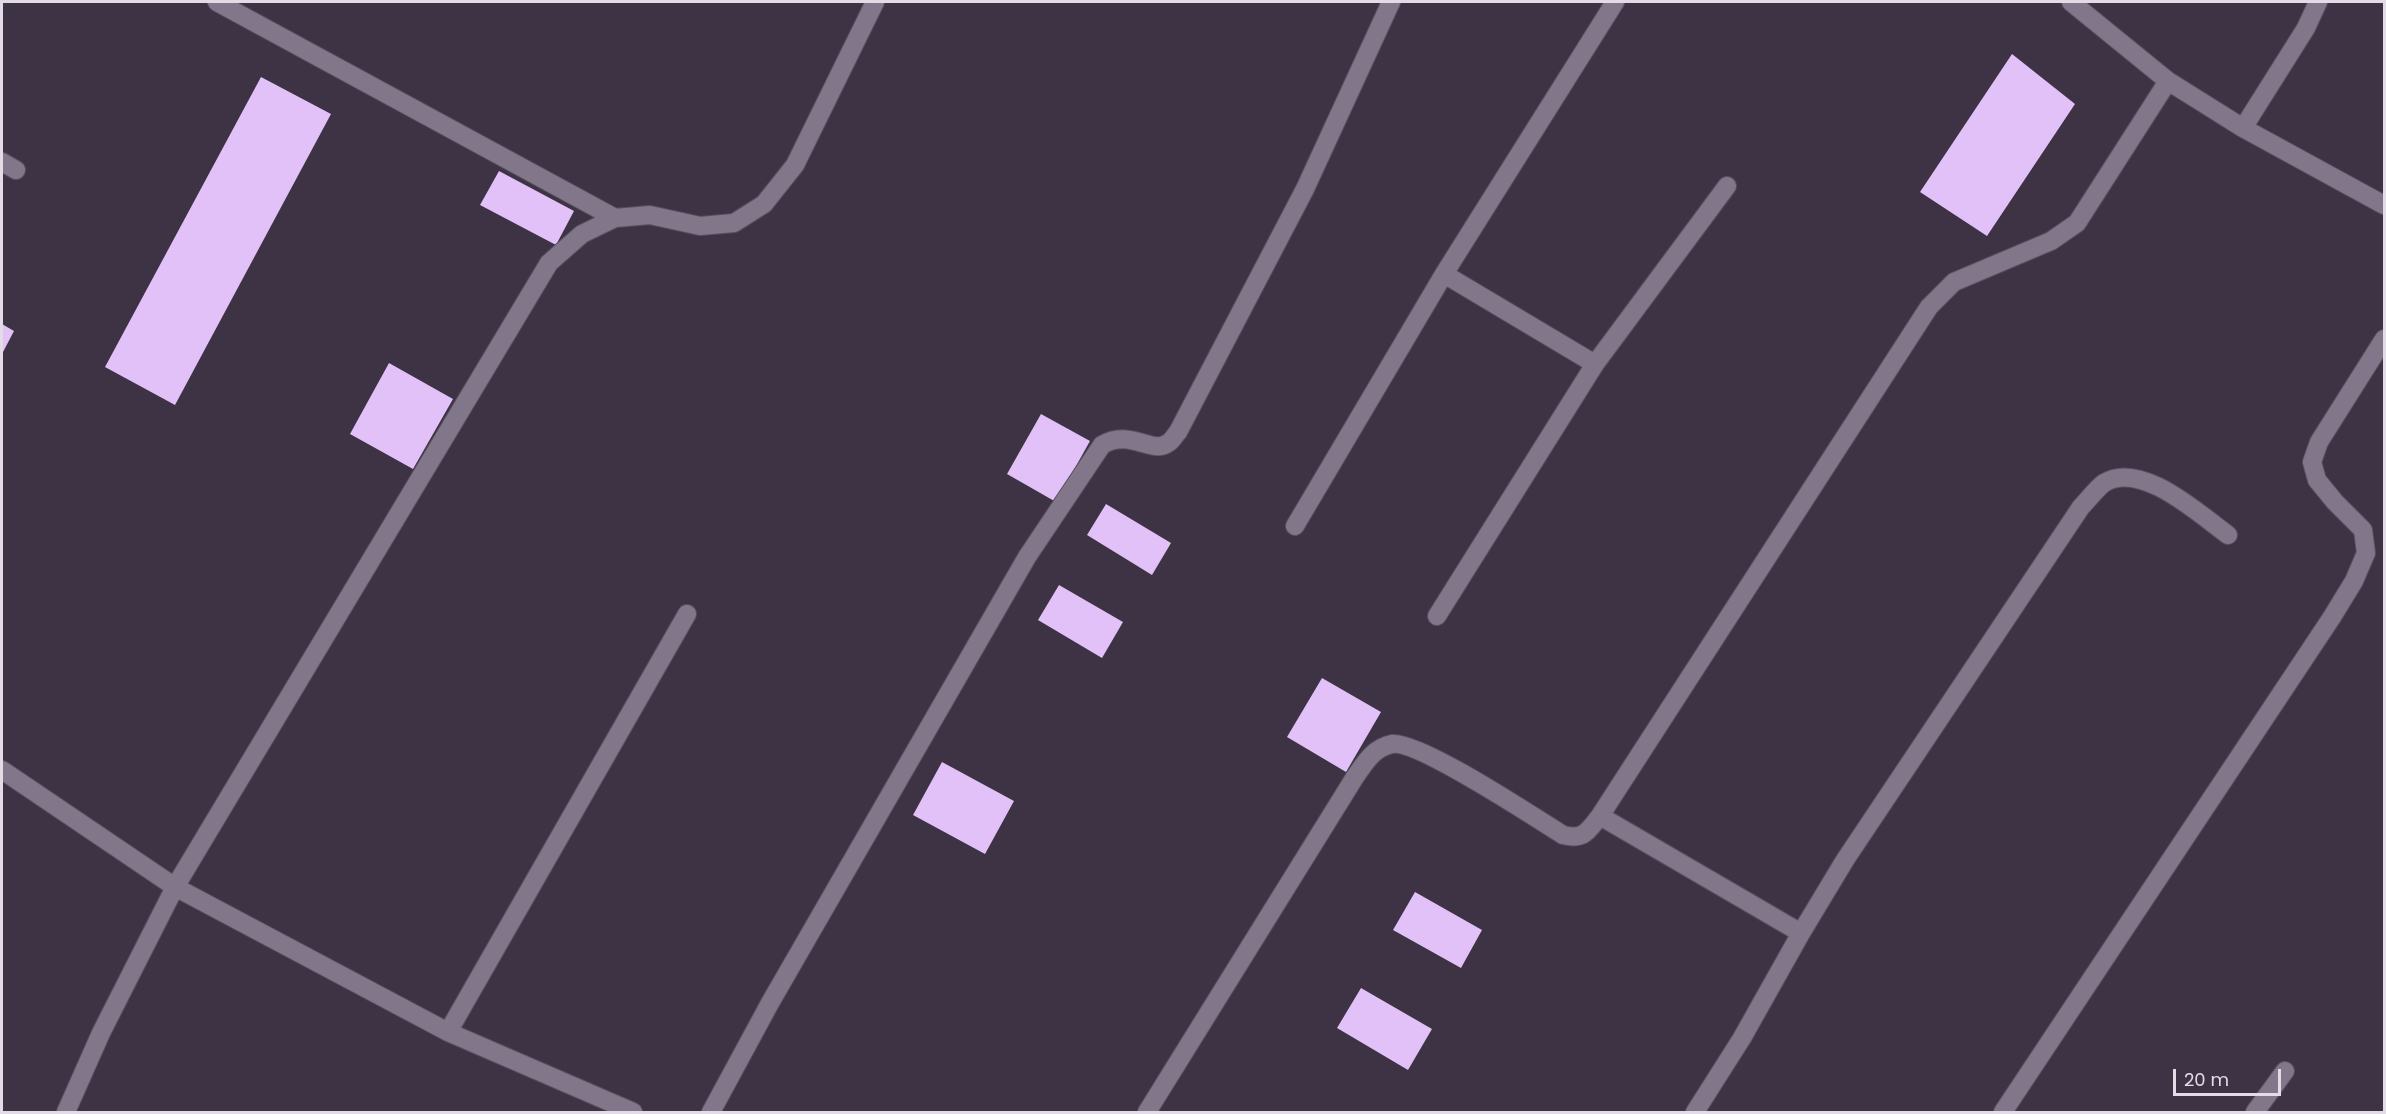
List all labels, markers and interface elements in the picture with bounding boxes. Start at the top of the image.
scale bar [2176,1057,2284,1095]
text: 20 m [2184,1067,2229,1092]

